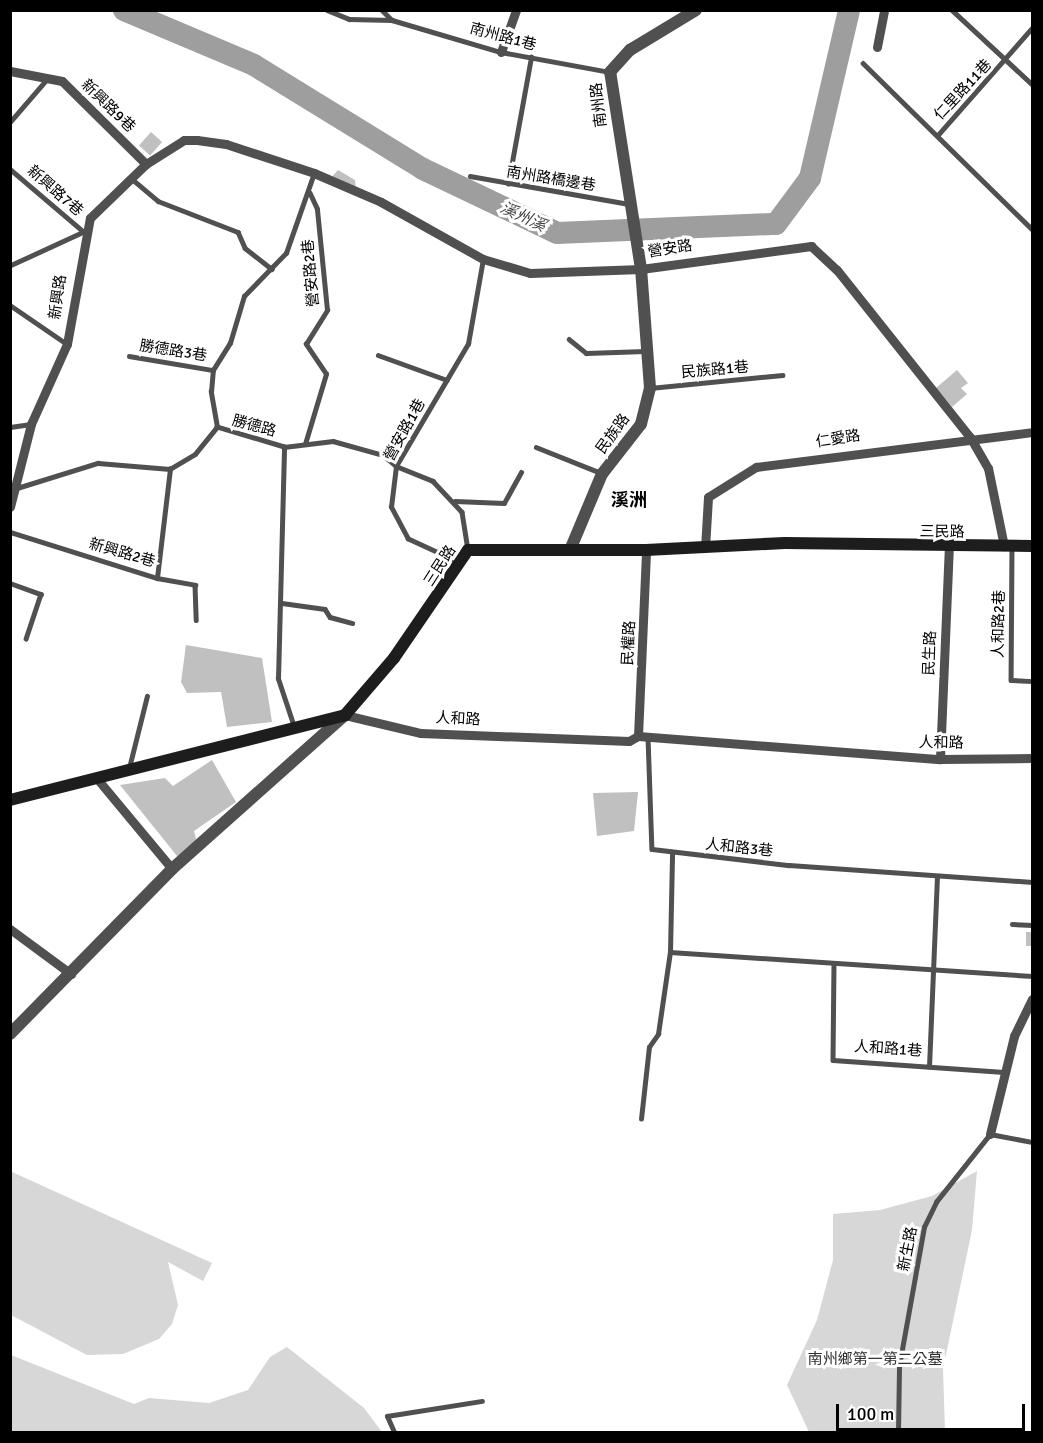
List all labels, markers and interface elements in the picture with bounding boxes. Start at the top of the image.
street label: 南州路1巷 [468,19,538,55]
street label: 仁里路11巷 [930,56,996,124]
street label: 新興路9巷 [77,76,139,136]
street label: 南州路 [587,82,611,128]
street label: 新興路7巷 [23,162,87,220]
street label: 南州路橋邊巷 [505,163,597,195]
water label: 溪州溪 [497,198,549,236]
street label: 營安路 [646,237,694,261]
street label: 營安路2巷 [299,238,323,308]
street label: 新興路 [46,273,70,321]
street label: 勝德路3巷 [138,337,208,365]
street label: 民族路1巷 [680,358,750,382]
street label: 營安路1巷 [381,396,429,464]
street label: 勝德路 [230,411,278,441]
street label: 民族路 [592,411,634,457]
street label: 仁愛路 [814,427,862,451]
district label: 溪洲 [611,489,647,511]
street label: 三民路 [919,523,965,541]
street label: 新興路2巷 [87,535,157,571]
street label: 三民路 [420,542,460,590]
street label: 人和路2巷 [989,590,1009,658]
street label: 民權路 [619,620,639,666]
street label: 民生路 [920,630,940,676]
street label: 人和路 [435,709,481,729]
street label: 人和路 [918,734,964,752]
street label: 人和路3巷 [704,835,774,861]
street label: 人和路1巷 [853,1038,923,1060]
street label: 新生路 [895,1225,921,1273]
park label: 南州鄉第一第二公墓 [808,1351,942,1369]
scale bar [839,1392,1028,1430]
text: 100 m [847,1403,894,1425]

